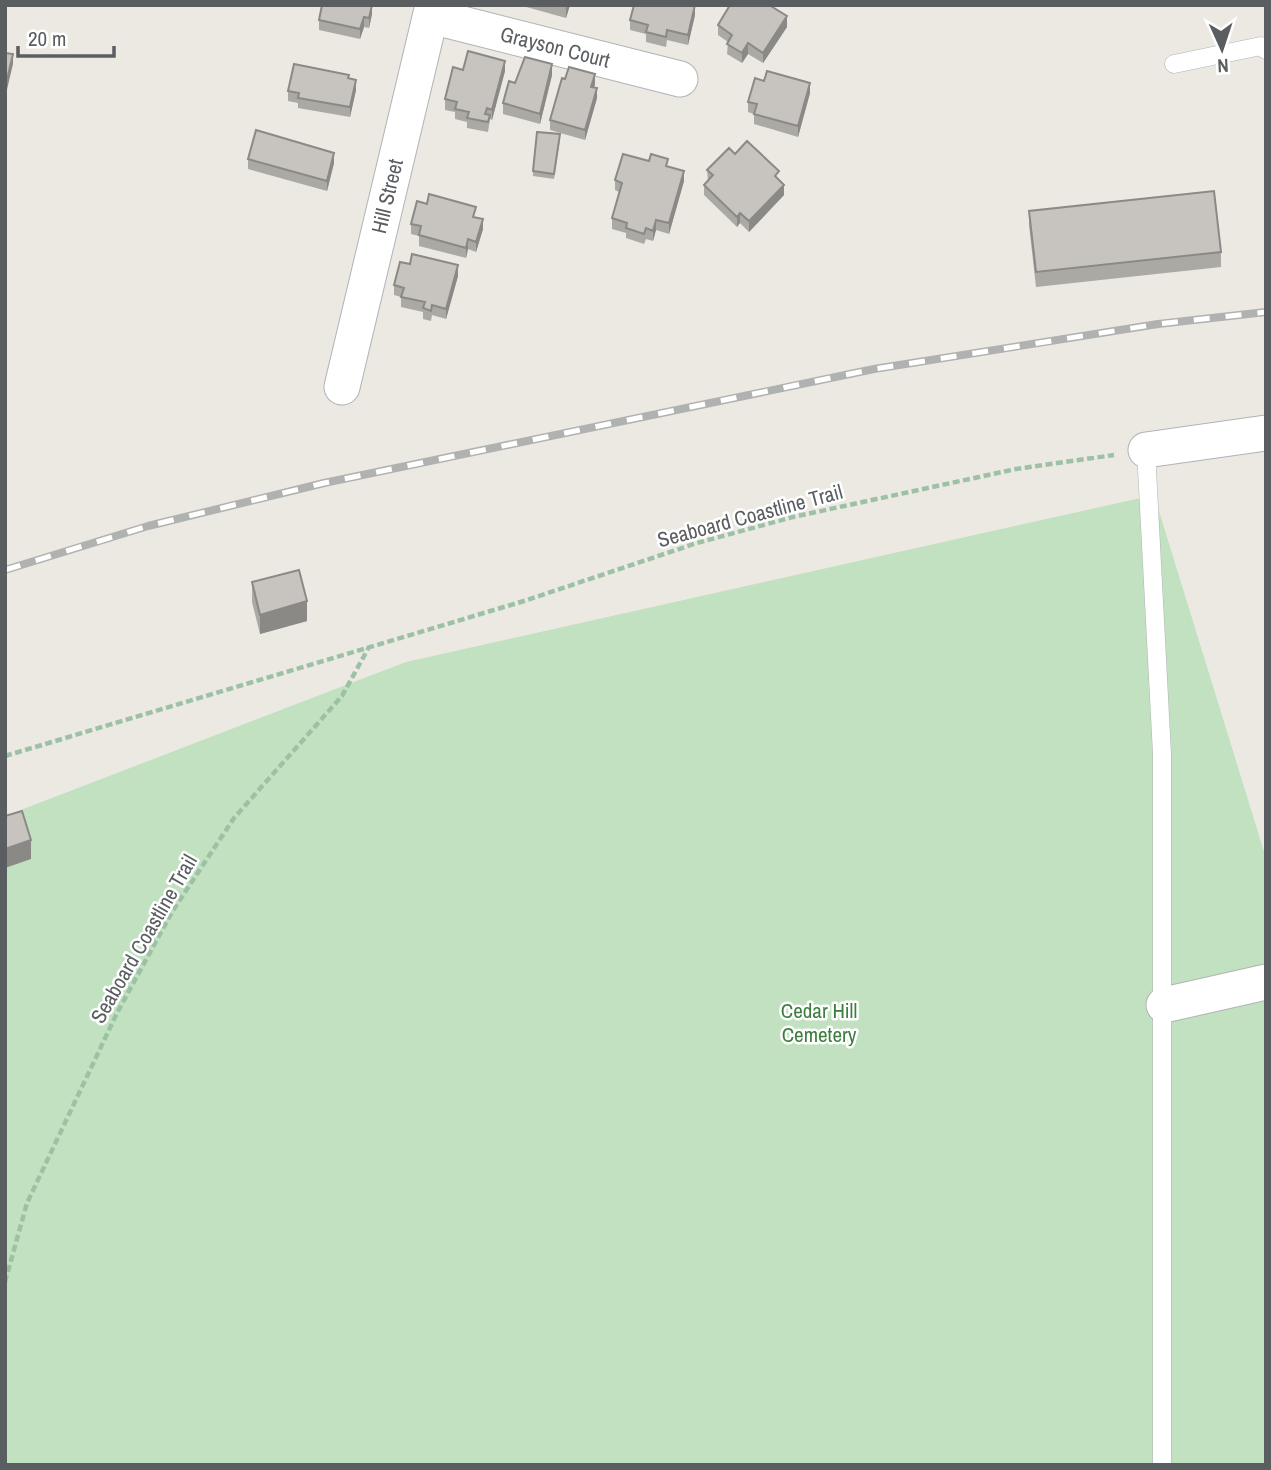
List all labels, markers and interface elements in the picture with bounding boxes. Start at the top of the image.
scale bar [18,14,114,58]
north arrow [1187,14,1257,84]
street label: Grayson Court [497,19,613,75]
text: 20 m [28,24,66,53]
text: N [1217,53,1229,79]
street label: Hill Street [364,156,410,236]
street label: Seaboard Coastline Trail [654,477,846,554]
street label: Seaboard Coastline Trail [83,849,204,1028]
park label: Cedar Hill Cemetery [781,996,857,1049]

